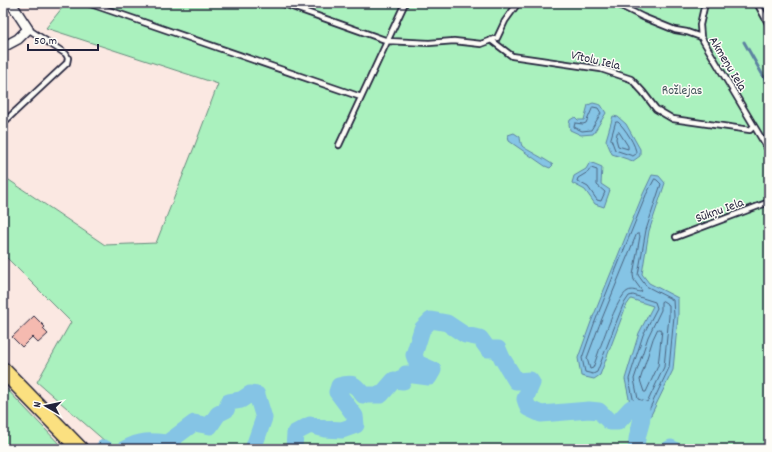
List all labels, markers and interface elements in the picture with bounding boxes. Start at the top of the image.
scale bar [28,26,98,52]
text: 50 m [34,33,57,50]
street label: Akmeņu Iela [703,33,751,96]
street label: Vītolu Iela [569,47,623,77]
park label: Rožlejas [662,82,702,101]
street label: Sūkņu Iela [693,194,748,229]
north arrow [26,386,66,426]
text: N [30,400,47,409]

